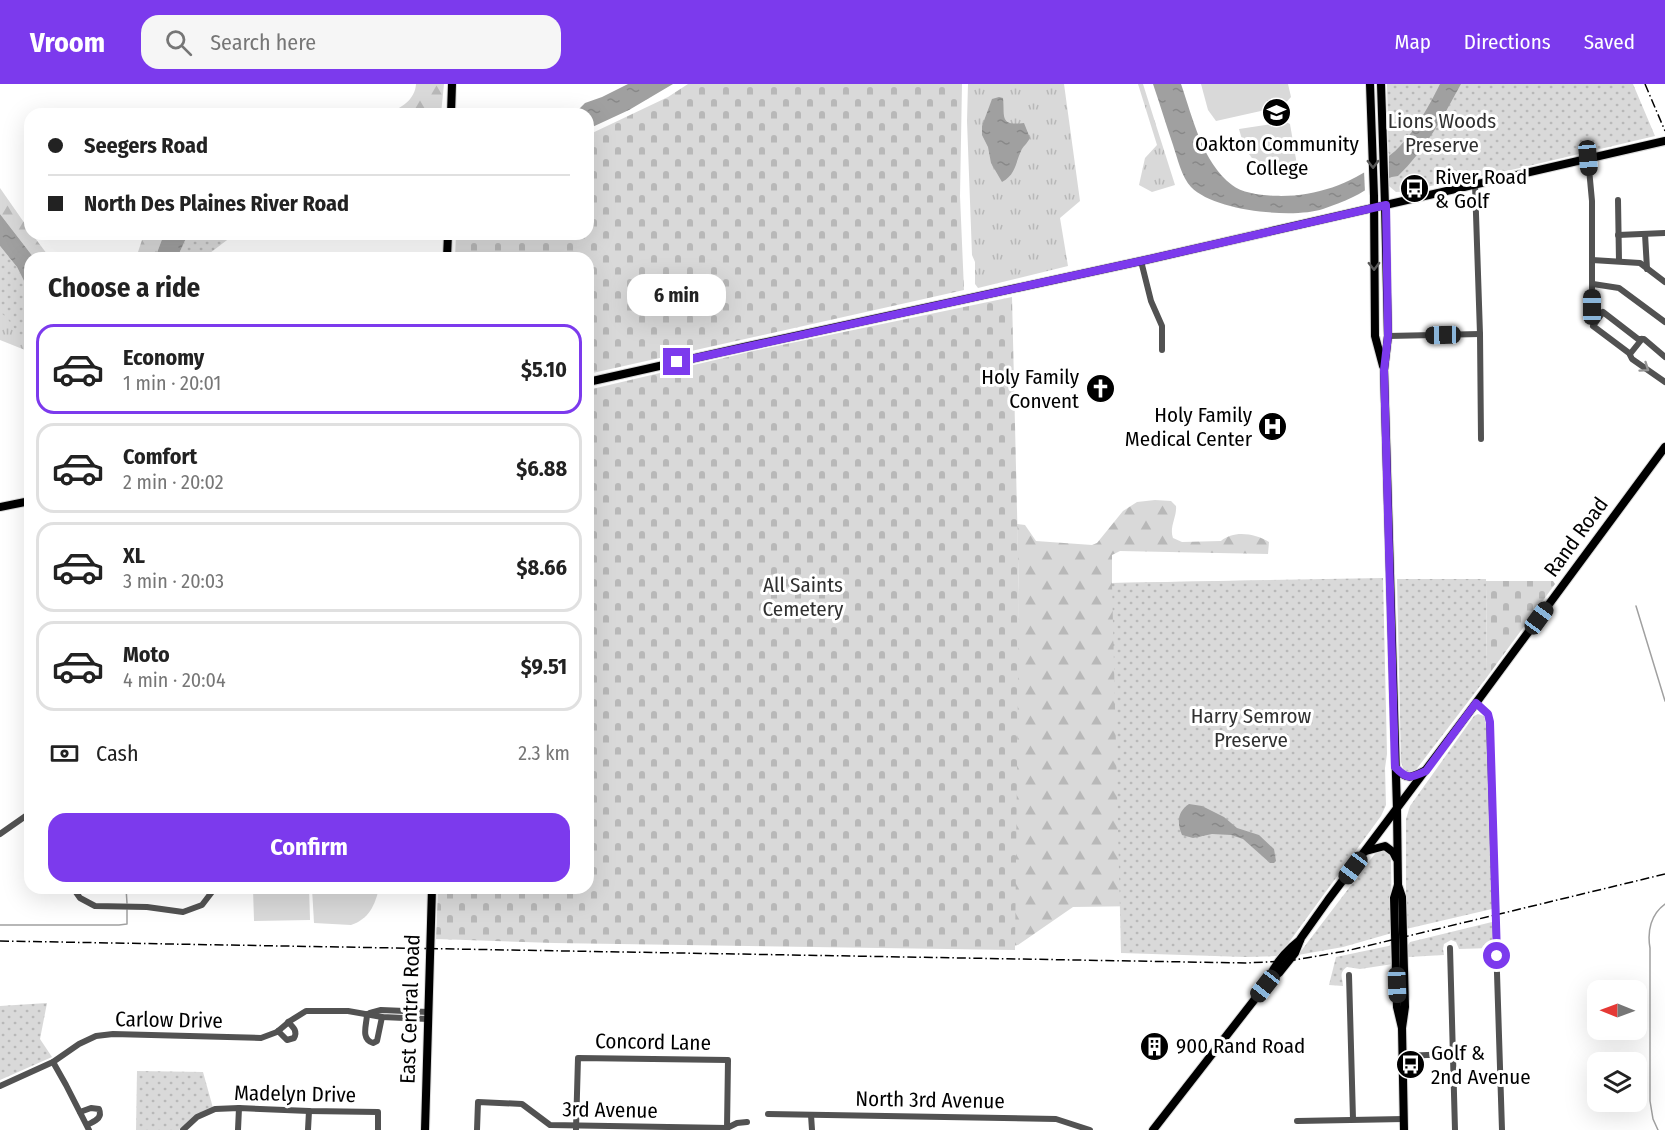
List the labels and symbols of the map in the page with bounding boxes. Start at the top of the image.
school or university icon: Oakton Community College [1261,97,1293,129]
park label: Lions Woods Preserve [1388,108,1496,158]
place label: Oakton Community College [1195,131,1360,181]
car [1577,139,1599,177]
one-way arrow [1367,159,1379,168]
place label: River Road & Golf [1435,164,1527,214]
bus stop icon: River Road & Golf [1398,173,1430,205]
one-way arrow [1367,262,1380,271]
callout: 6 min [628,275,726,317]
car [1583,289,1601,325]
car [1425,326,1461,344]
route end [663,348,690,375]
one-way arrow [1638,361,1649,372]
place label: Holy Family Convent [981,364,1080,414]
church icon: Holy Family Convent [1084,373,1116,405]
place label: Holy Family Medical Center [1125,402,1253,452]
hospital icon: Holy Family Medical Center [1257,411,1289,443]
street label: Rand Road [1538,492,1614,582]
park label: All Saints Cemetery [763,572,844,622]
car [1521,598,1557,638]
park label: Harry Semrow Preserve [1191,703,1311,753]
car [1335,848,1371,888]
street label: East Central Road [394,934,426,1084]
route start [1483,942,1510,969]
car [1247,966,1283,1006]
car [1387,967,1407,1003]
north arrow [1587,980,1647,1040]
street label: Carlow Drive [115,1006,223,1034]
street label: Concord Lane [595,1028,711,1056]
building icon: 900 Rand Road [1139,1030,1171,1062]
place label: 900 Rand Road [1176,1033,1305,1059]
place label: Golf & 2nd Avenue [1431,1040,1531,1090]
bus stop icon: Golf & 2nd Avenue [1394,1049,1426,1081]
street label: Madelyn Drive [234,1080,356,1108]
street label: North 3rd Avenue [855,1086,1005,1114]
street label: 3rd Avenue [562,1096,658,1124]

